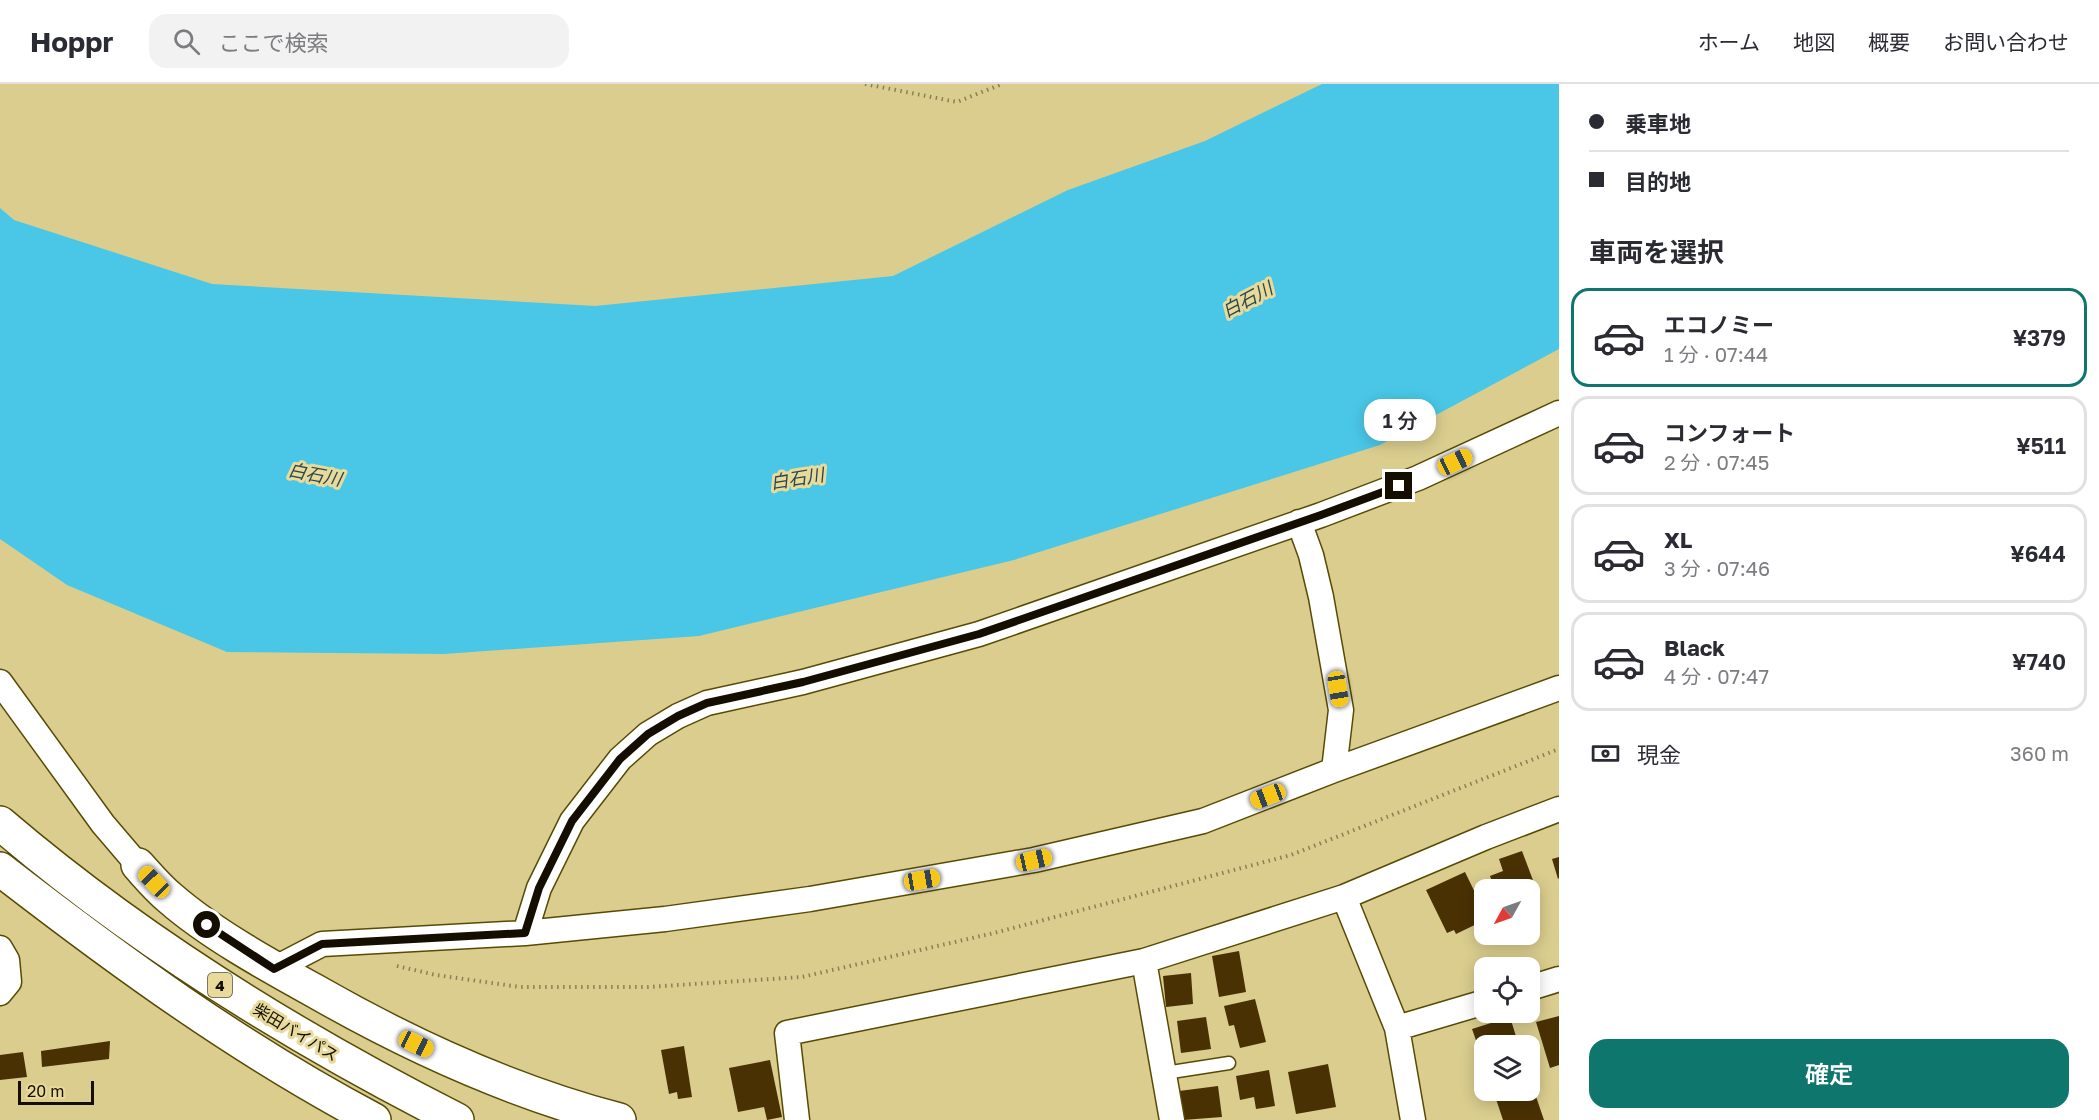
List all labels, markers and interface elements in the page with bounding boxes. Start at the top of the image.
search box [149,14,569,68]
text: Hoppr [30,25,113,58]
icon: search [170,25,203,58]
text: ここで検索 [218,29,328,56]
text: ホーム [1698,29,1760,55]
text: 地図 [1793,29,1835,55]
text: 概要 [1868,29,1910,55]
text: お問い合わせ [1943,29,2069,55]
text: 乗車地 [1625,110,1691,137]
text: 目的地 [1625,168,1691,195]
text: 車両を選択 [1589,236,1724,268]
water label: 白石川 [1218,276,1278,321]
icon: car [1592,311,1646,365]
text: エコノミー [1664,311,1774,338]
text: ¥379 [2013,324,2066,351]
text: 1 分 · 07:44 [1664,342,1768,366]
callout: 1 分 [1363,399,1435,441]
text: 1 分 [1382,408,1418,432]
icon: car [1592,419,1646,473]
text: コンフォート [1664,419,1795,446]
text: ¥511 [2016,432,2066,459]
car [1435,446,1475,478]
text: 2 分 · 07:45 [1664,450,1769,474]
water label: 白石川 [286,458,346,490]
water label: 白石川 [769,463,827,493]
route end [1385,472,1412,499]
text: XL [1664,526,1692,553]
icon: car [1592,527,1646,581]
text: ¥644 [2010,540,2066,567]
text: 3 分 · 07:46 [1664,556,1770,580]
text: Black [1664,634,1725,661]
icon: car [1592,635,1646,689]
text: ¥740 [2012,648,2066,675]
text: 4 分 · 07:47 [1664,664,1769,688]
car [1326,670,1350,708]
icon: cash [1589,737,1622,770]
text: 現金 [1637,741,1681,768]
text: 360 m [2010,741,2069,765]
car [1248,781,1288,811]
car [1014,847,1054,873]
car [135,863,173,901]
car [903,868,941,892]
north arrow [1474,879,1540,945]
map controls [1474,879,1540,1101]
route start [193,911,220,938]
button: locate [1474,957,1540,1023]
road number: 4 [208,973,232,997]
street label: 柴田バイパス [250,999,342,1065]
car [396,1028,436,1060]
button: layers [1474,1035,1540,1101]
button: 確定 [1589,1039,2069,1108]
scale bar [18,1078,94,1106]
text: 20 m [27,1081,64,1101]

